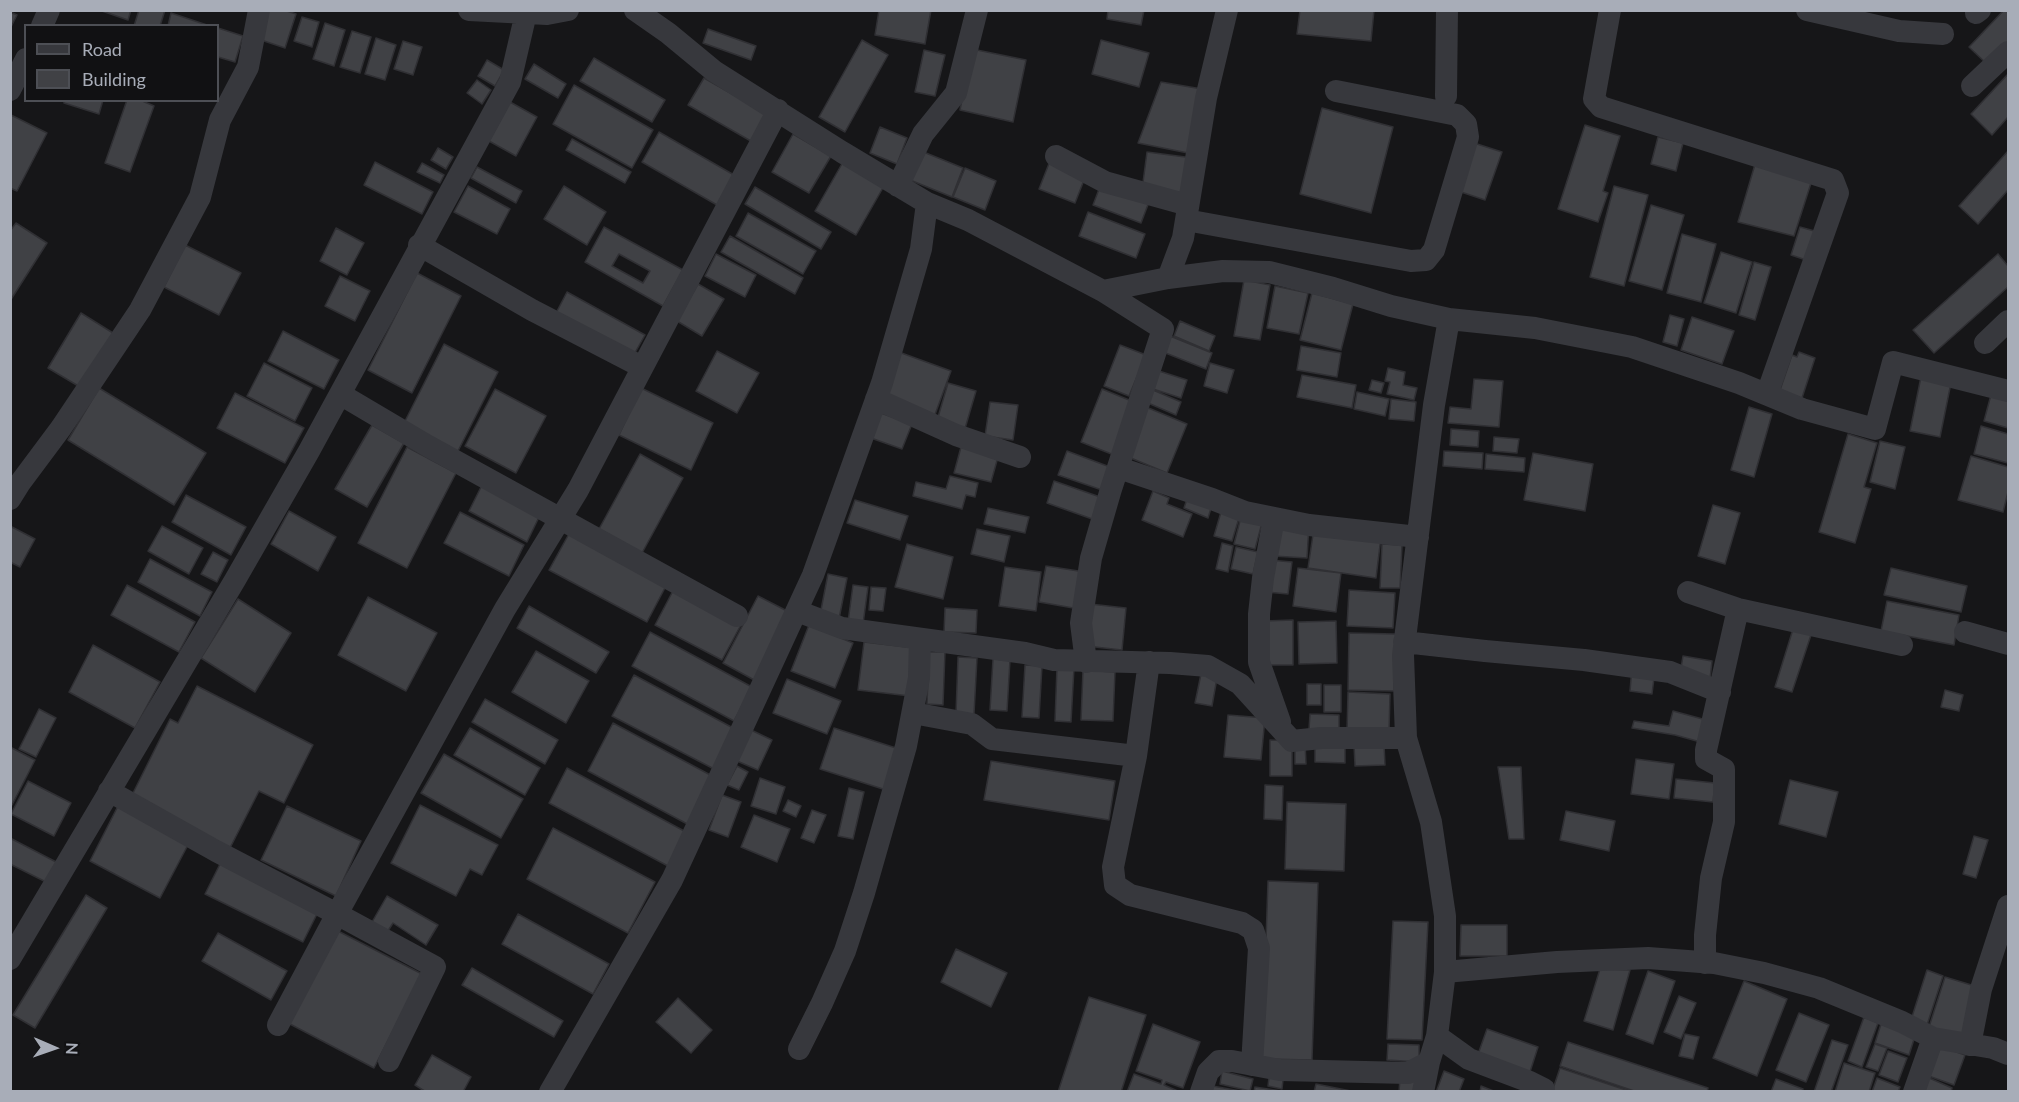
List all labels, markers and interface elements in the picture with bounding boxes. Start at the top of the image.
legend [24,24,219,102]
text: Road [82,38,122,60]
text: Building [82,68,146,90]
north arrow [24,1018,84,1078]
text: N [63,1042,82,1055]

